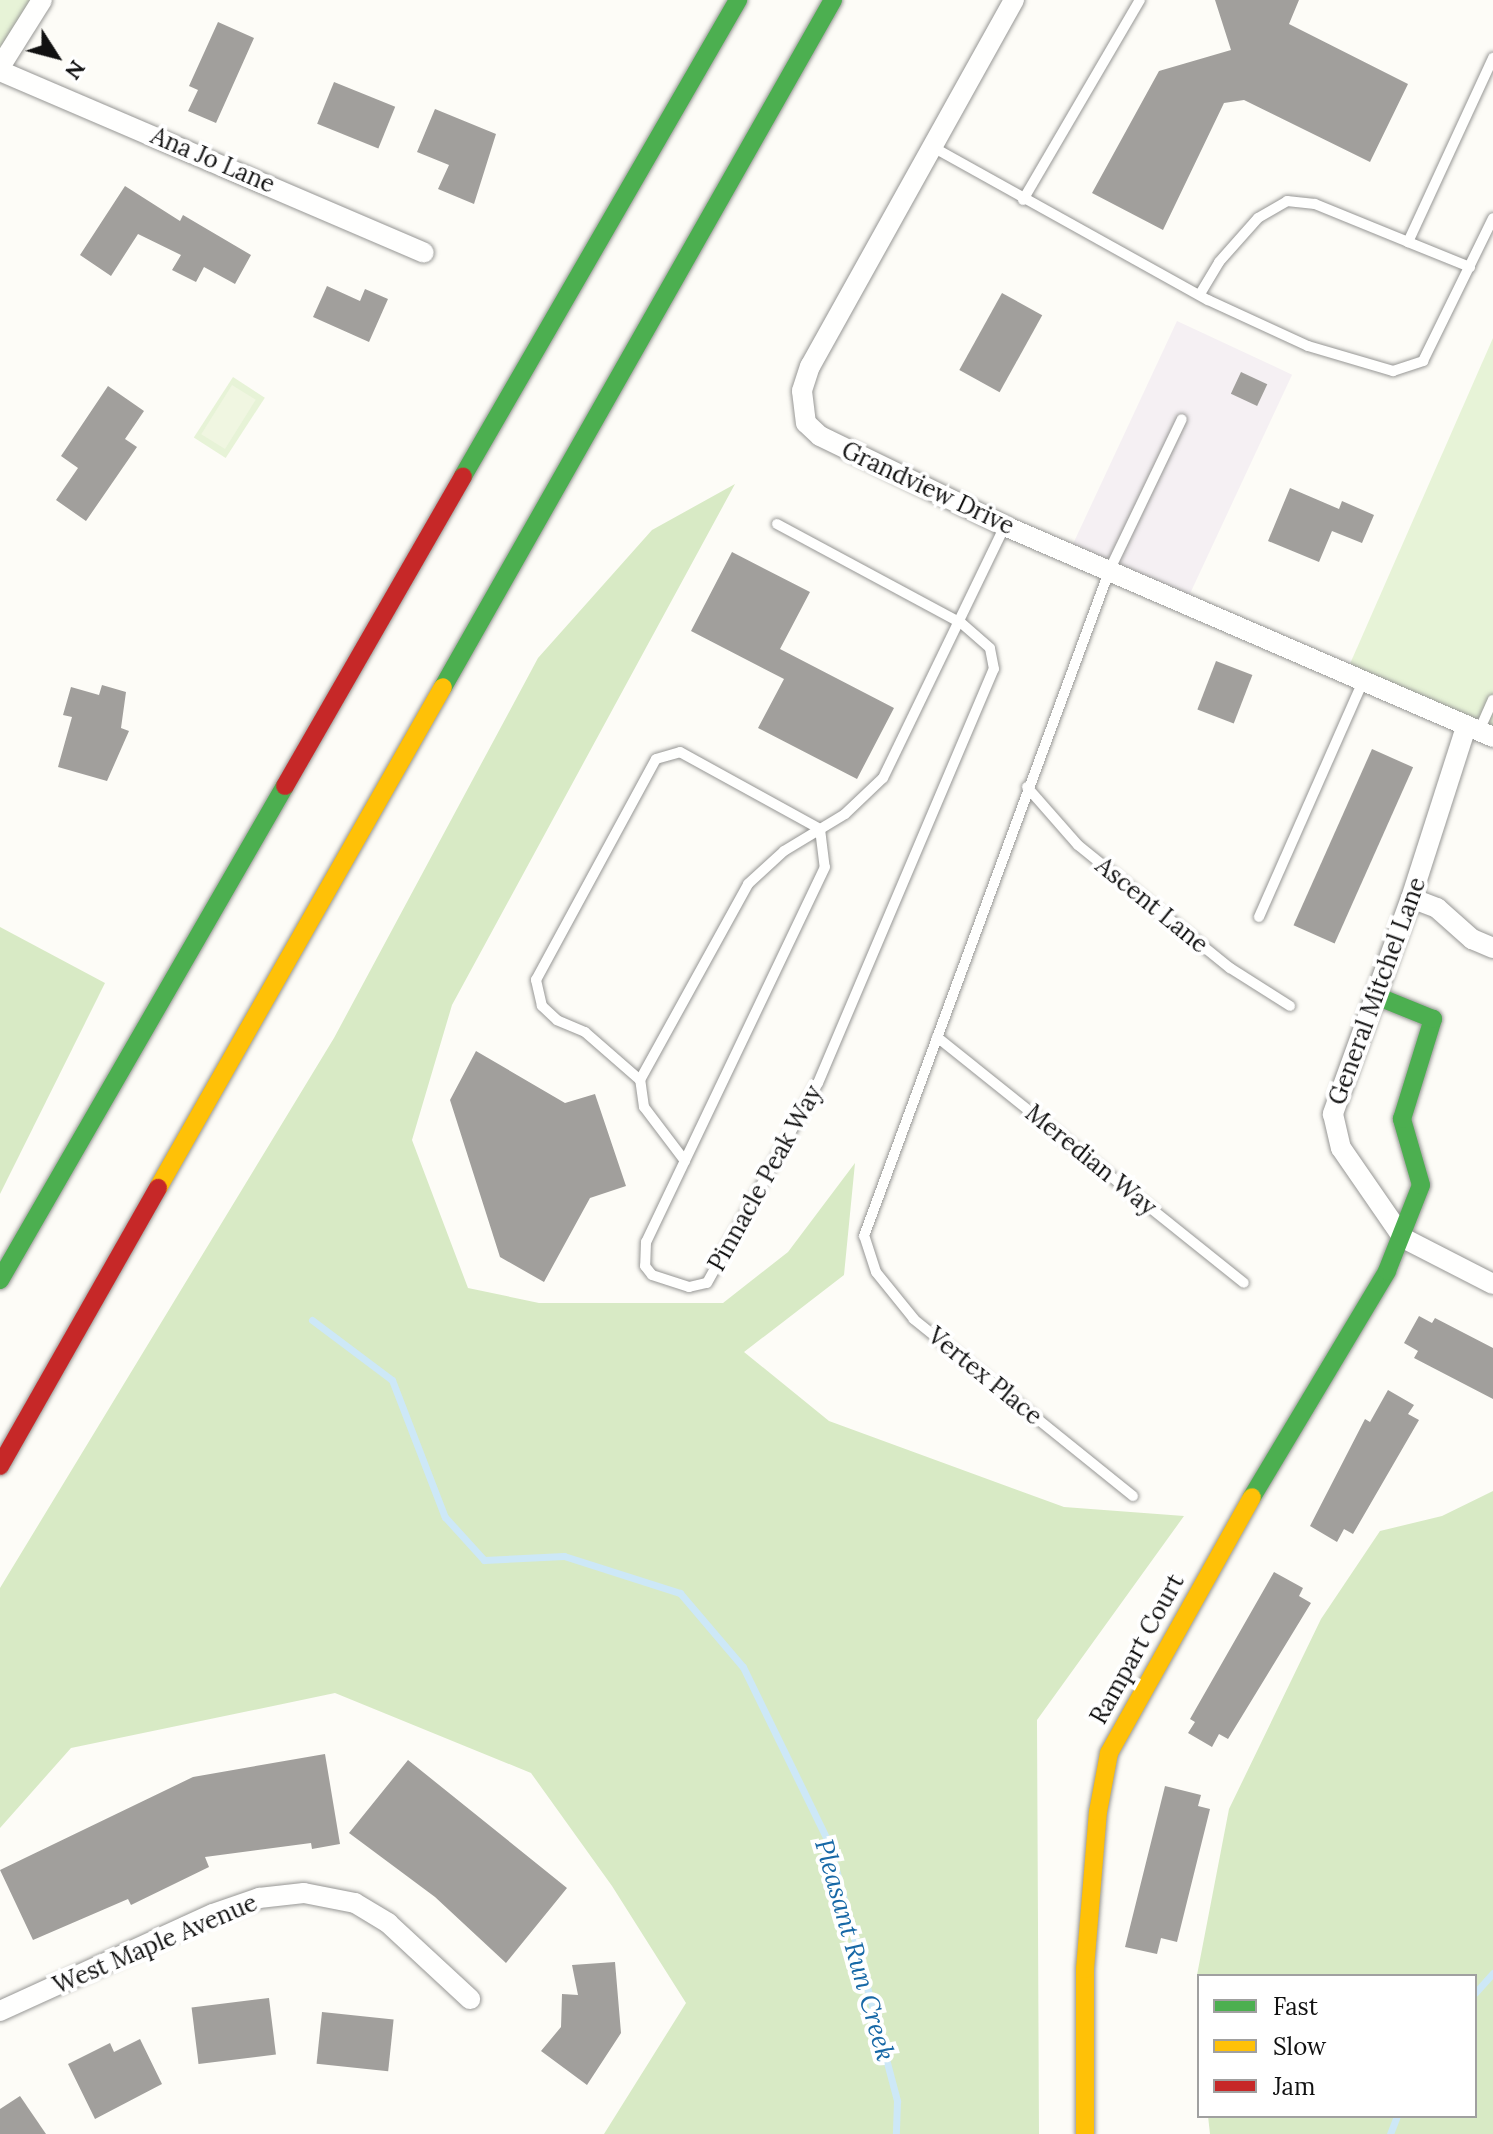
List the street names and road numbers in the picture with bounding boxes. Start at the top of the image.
street label: Ana Jo Lane [147,121,279,199]
street label: Grandview Drive [837,435,1019,541]
street label: Ascent Lane [1090,851,1214,959]
street label: General Mitchel Lane [1322,873,1432,1109]
street label: Pinnacle Peak Way [702,1080,828,1276]
street label: Meredian Way [1020,1098,1162,1222]
street label: Vertex Place [922,1321,1048,1431]
street label: Rampart Court [1084,1569,1190,1729]
street label: West Maple Avenue [49,1888,261,2000]

